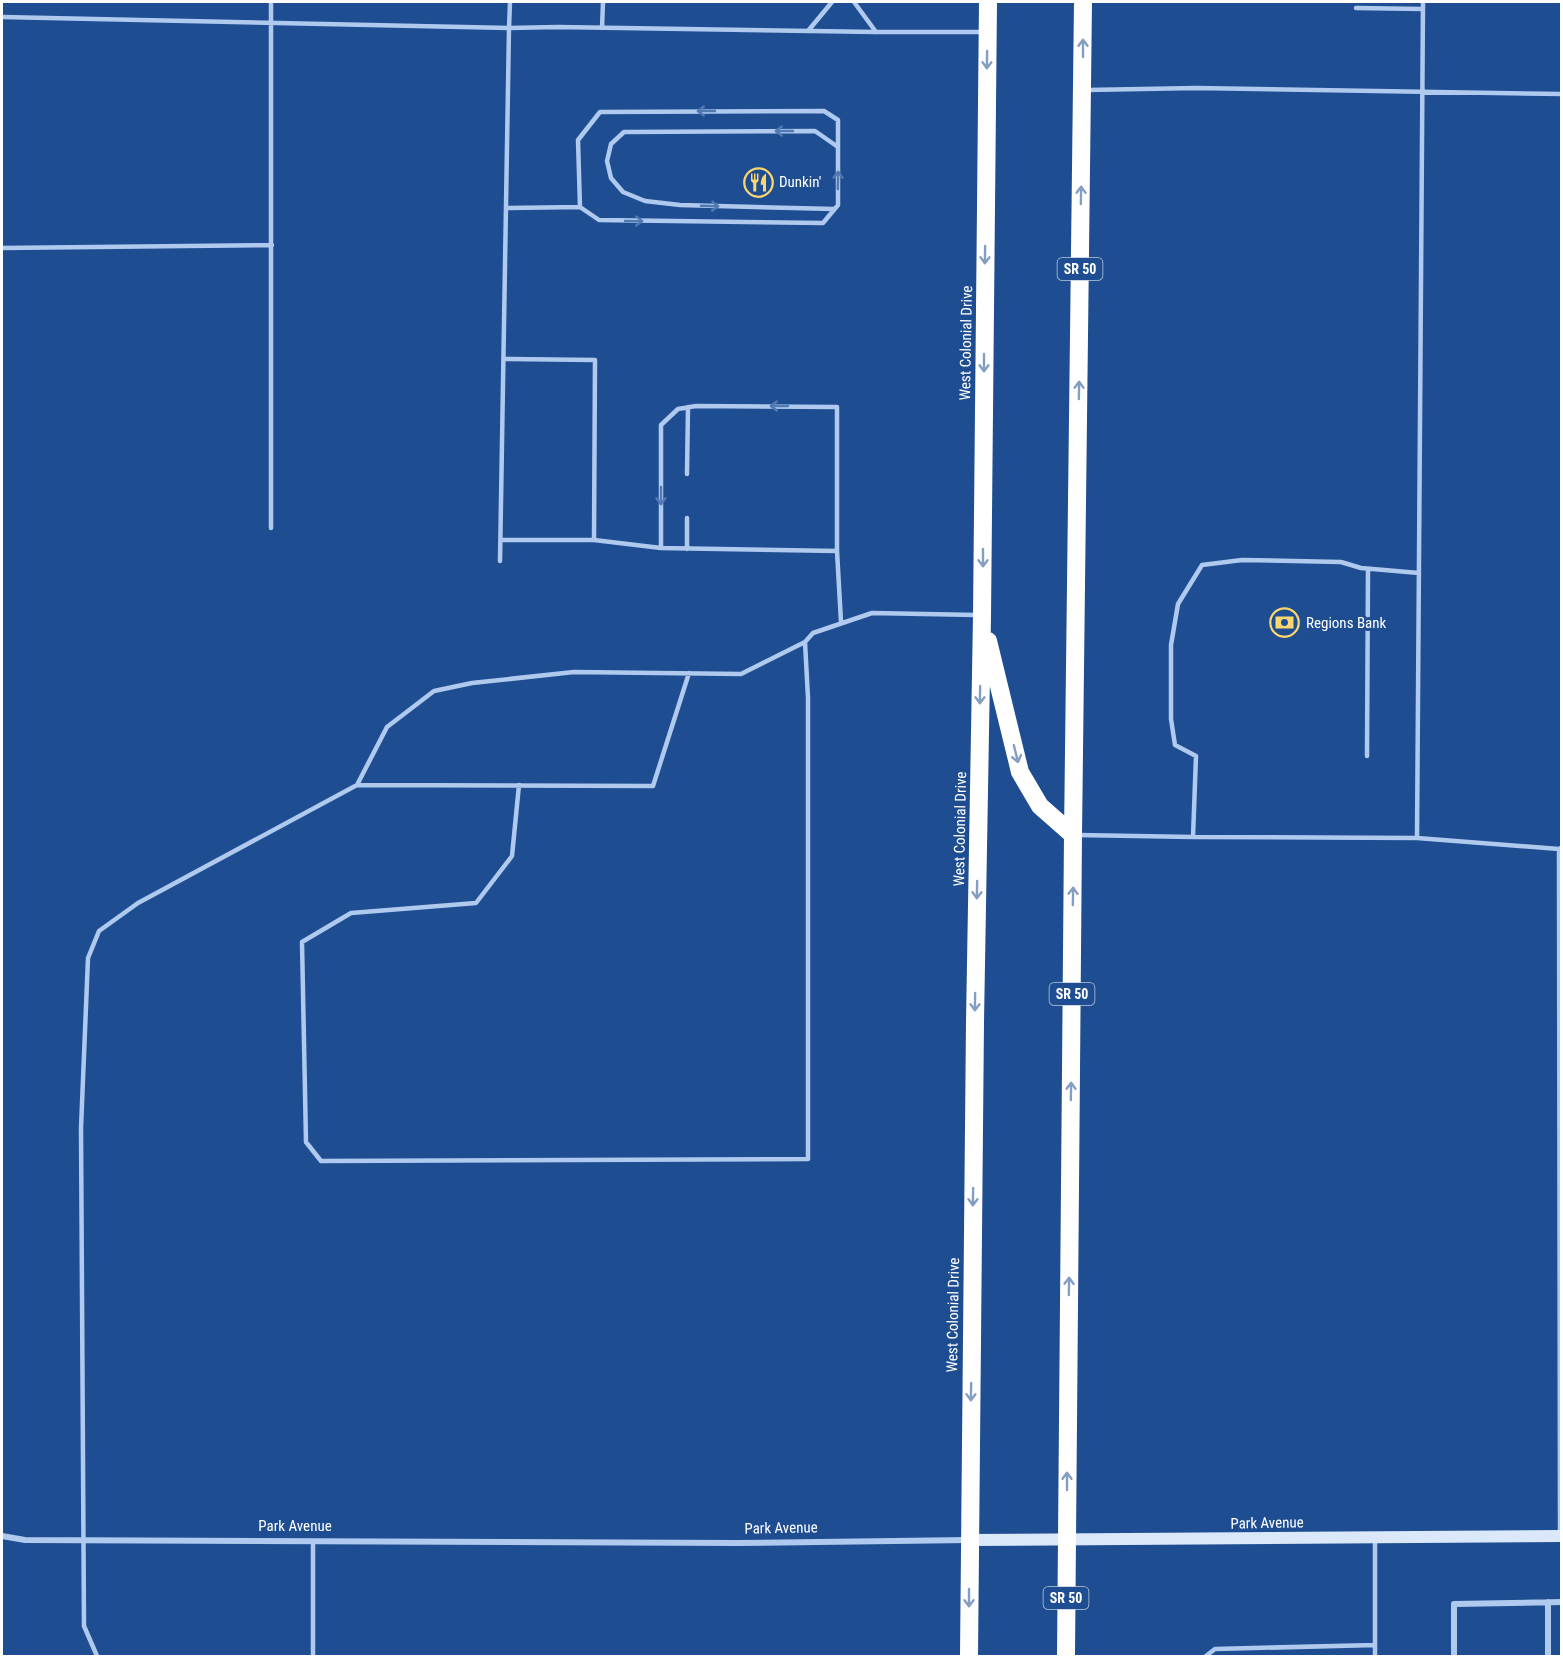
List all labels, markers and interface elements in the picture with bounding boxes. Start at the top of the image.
one-way arrow [1077,39,1089,59]
one-way arrow [981,49,993,69]
one-way arrow [696,105,716,117]
one-way arrow [775,125,795,137]
restaurant icon: Dunkin' [742,166,774,198]
one-way arrow [832,170,844,190]
place label: Dunkin' [779,173,821,191]
one-way arrow [1076,185,1087,205]
one-way arrow [700,201,720,212]
one-way arrow [623,215,643,227]
one-way arrow [979,244,991,264]
road number: SR 50 [1058,258,1102,280]
street label: West Colonial Drive [956,286,976,400]
one-way arrow [978,352,990,372]
one-way arrow [1073,380,1085,400]
one-way arrow [769,400,789,412]
one-way arrow [655,485,667,505]
one-way arrow [977,547,988,567]
bank icon: Regions Bank [1269,607,1301,639]
place label: Regions Bank [1306,614,1387,632]
one-way arrow [975,685,986,705]
one-way arrow [1010,744,1022,763]
street label: West Colonial Drive [950,772,970,886]
one-way arrow [971,880,982,900]
one-way arrow [1067,886,1078,906]
road number: SR 50 [1050,983,1094,1005]
one-way arrow [969,991,981,1011]
one-way arrow [1065,1081,1077,1101]
one-way arrow [967,1186,979,1206]
street label: West Colonial Drive [943,1258,963,1372]
one-way arrow [1063,1276,1075,1296]
one-way arrow [965,1381,976,1401]
one-way arrow [1061,1471,1073,1491]
street label: Park Avenue [1230,1513,1304,1533]
street label: Park Avenue [258,1517,332,1535]
street label: Park Avenue [744,1518,818,1538]
road number: SR 50 [1044,1587,1088,1609]
one-way arrow [963,1588,975,1608]

